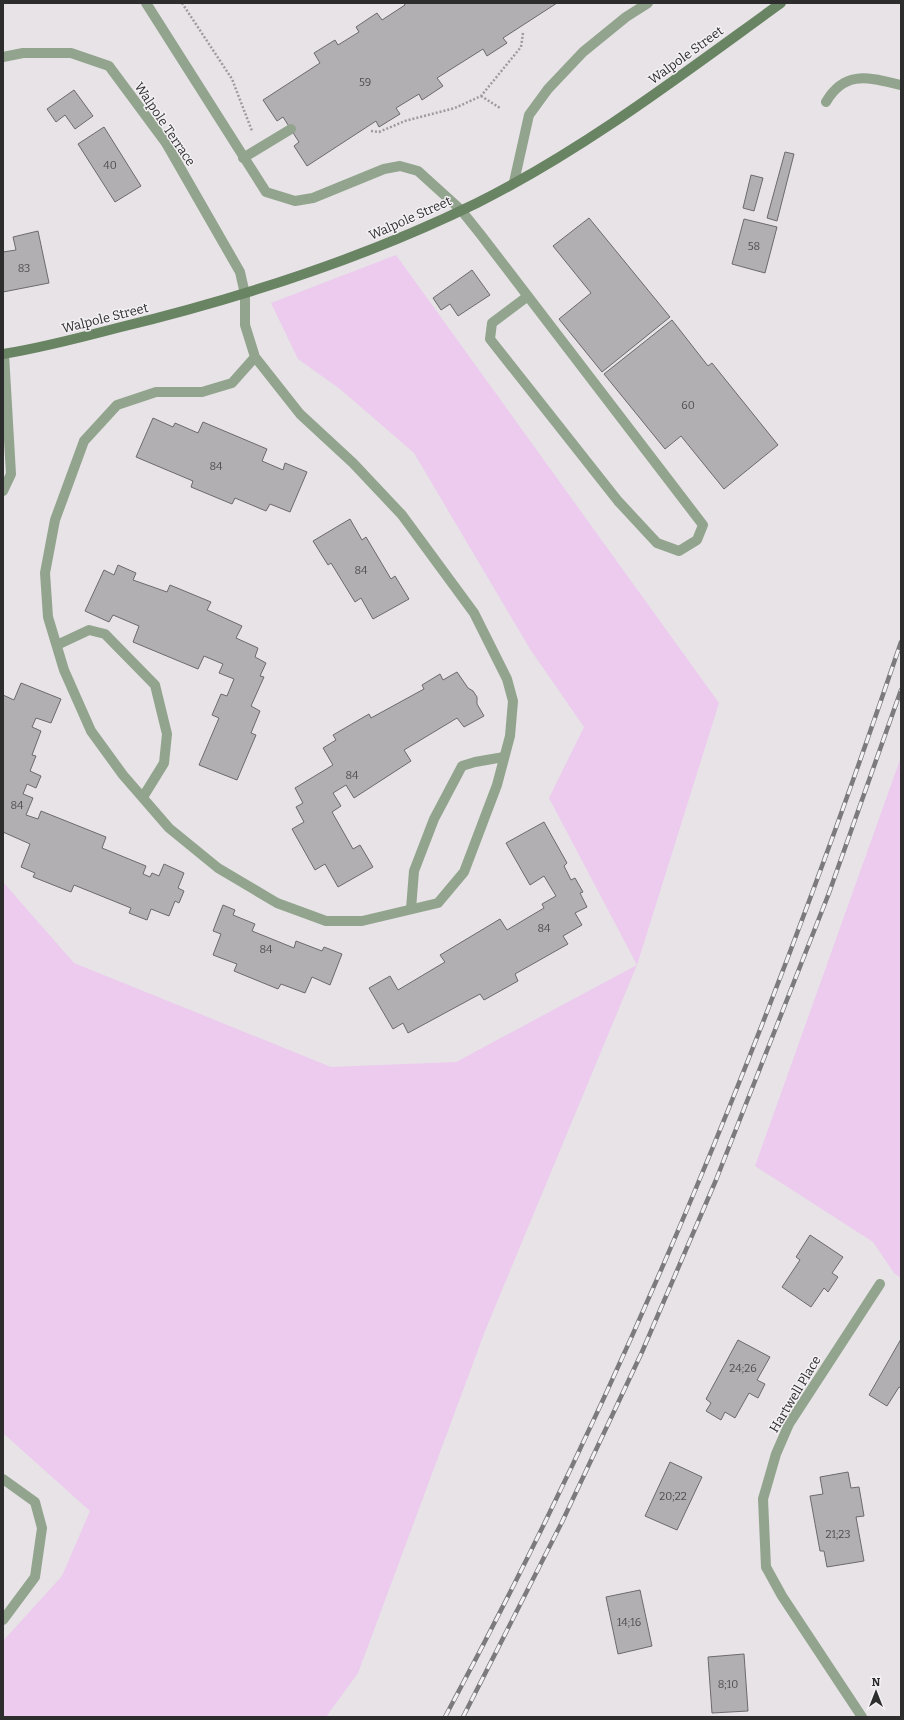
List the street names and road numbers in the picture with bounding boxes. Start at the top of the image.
street label: Walpole Street [646,23,726,87]
street label: Walpole Terrace [132,79,198,169]
street label: Walpole Street [367,193,454,243]
street label: Walpole Street [60,300,150,336]
street label: Hartwell Place [766,1353,824,1435]

